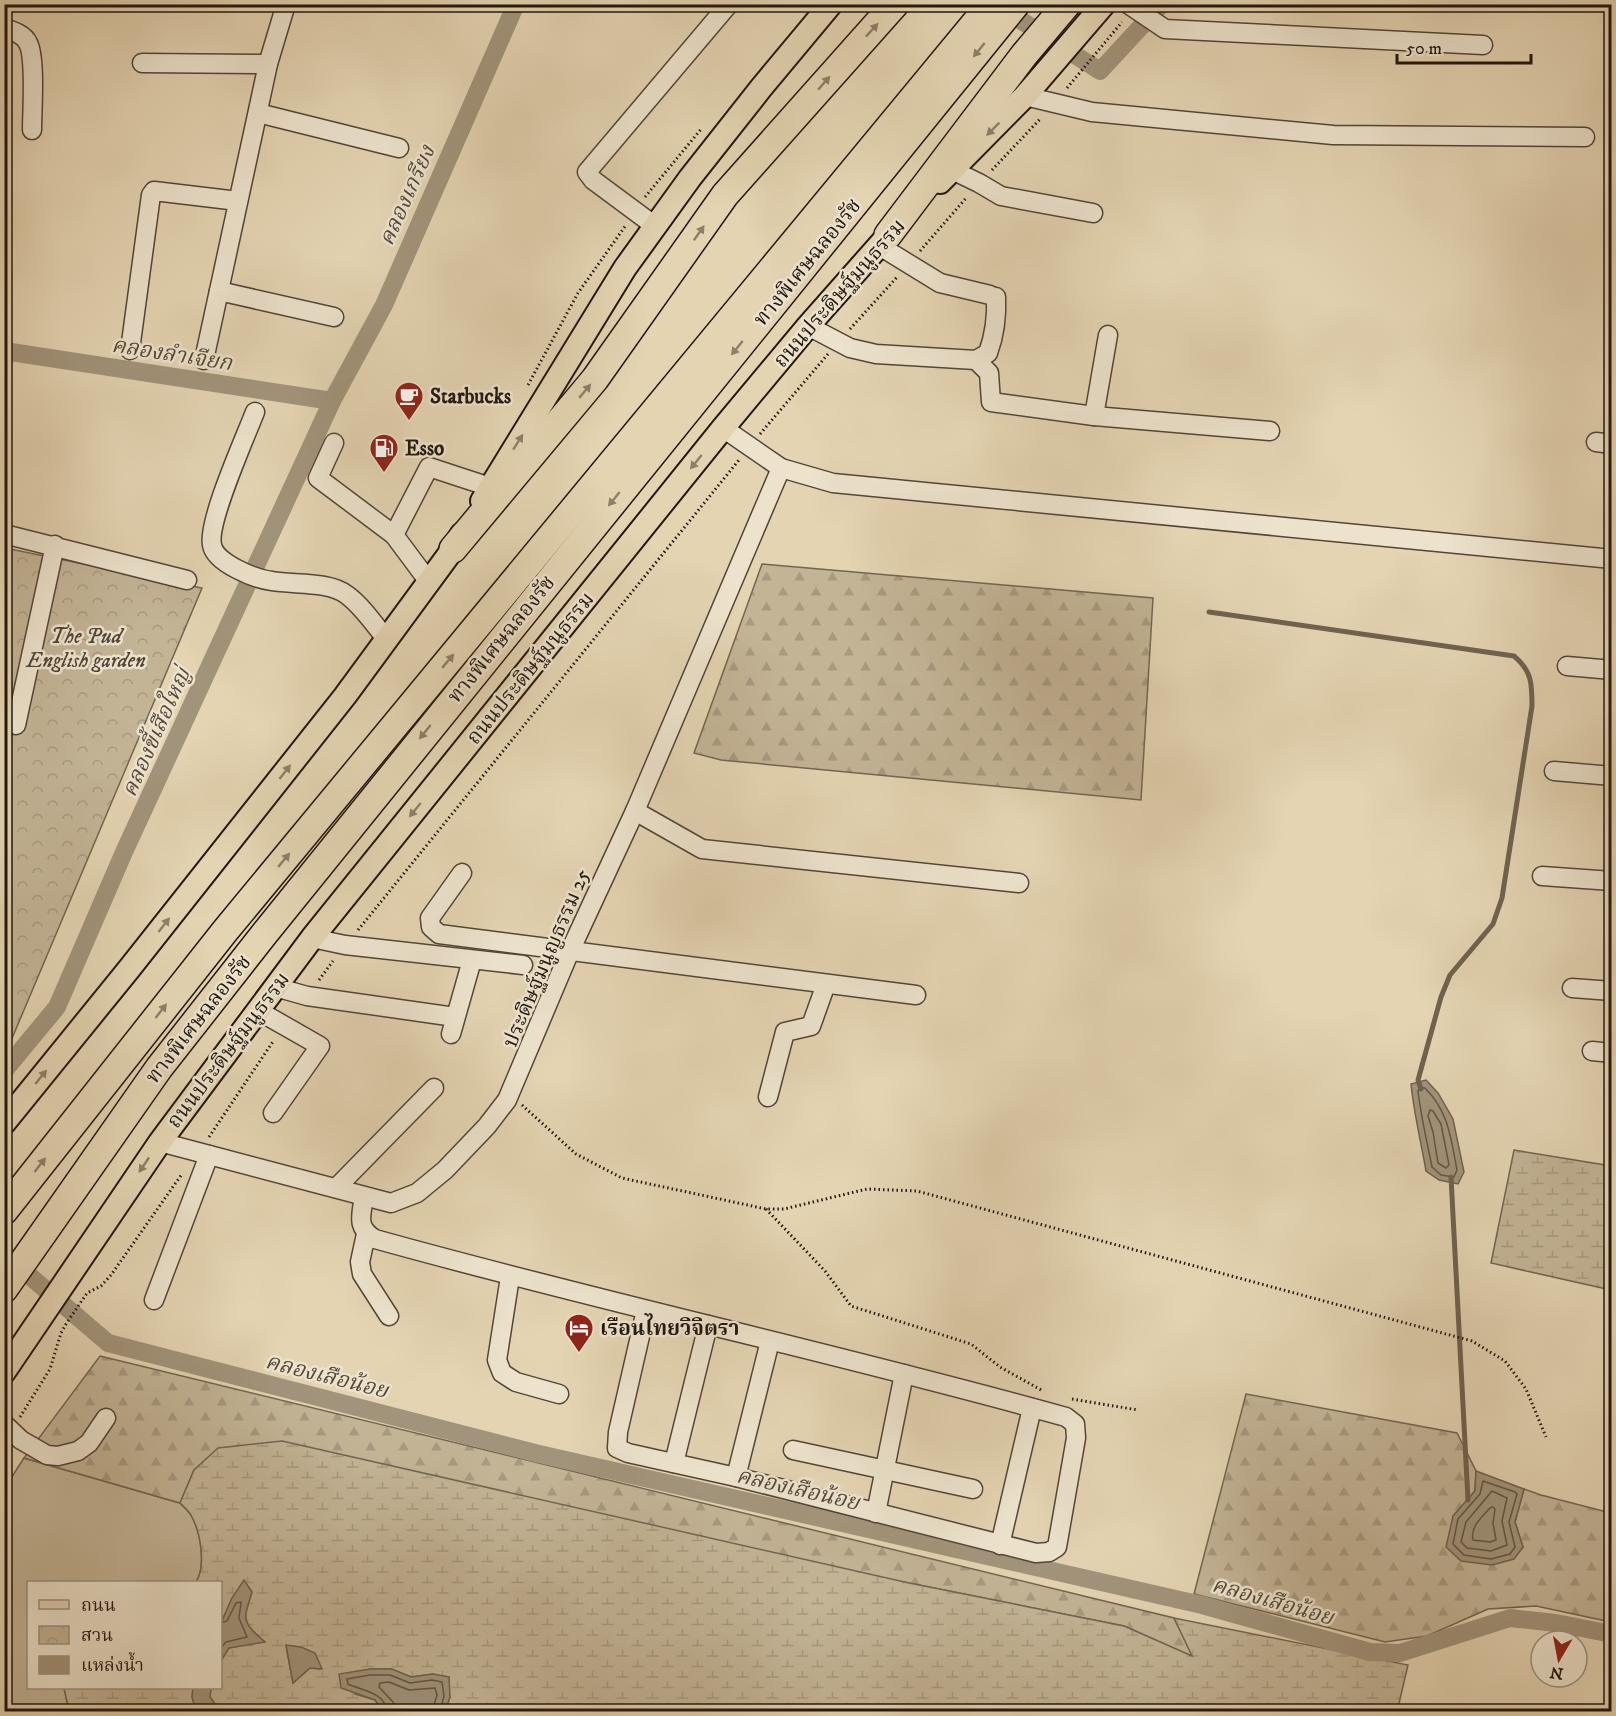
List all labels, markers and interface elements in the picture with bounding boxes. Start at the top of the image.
one-way arrow [865,23,878,38]
scale bar [1397,27,1530,65]
text: 50 m [1406,38,1442,60]
one-way arrow [973,42,986,58]
one-way arrow [817,76,830,91]
one-way arrow [986,121,1000,135]
water label: คลองเกรียง [373,140,442,250]
street label: ทางพิเศษฉลองรัช [748,194,867,332]
street label: ถนนประดิษฐ์มนูธรรม [767,213,911,373]
one-way arrow [693,225,705,241]
water label: คลองลำเจียก [110,332,234,377]
one-way arrow [731,340,744,356]
cafe icon: Starbucks [393,380,425,422]
one-way arrow [579,383,592,399]
place label: Starbucks [430,384,511,410]
fuel station icon: Esso [368,432,400,474]
one-way arrow [513,434,524,450]
place label: Esso [405,436,444,462]
one-way arrow [689,454,702,470]
one-way arrow [609,492,621,507]
street label: ทางพิเศษฉลองรัช [442,571,561,709]
street label: ถนนประดิษฐ์มนูธรรม [461,587,600,750]
park label: The Pud English garden [25,624,146,674]
one-way arrow [441,654,454,669]
water label: คลองขี้เสือใหญ่ [112,660,198,801]
one-way arrow [419,724,432,739]
one-way arrow [278,765,290,780]
one-way arrow [409,802,422,818]
one-way arrow [277,852,290,868]
street label: ประดิษฐ์มนูญธรรม 25 [497,865,596,1052]
one-way arrow [157,917,170,933]
street label: ทางพิเศษฉลองรัช [140,950,257,1089]
street label: ถนนประดิษฐ์มนูธรรม [161,967,296,1134]
one-way arrow [154,1004,166,1019]
one-way arrow [35,1069,48,1085]
one-way arrow [34,1157,46,1172]
one-way arrow [138,1157,150,1173]
hotel icon: เรือนไทยวิจิตรา [563,1312,595,1354]
place label: เรือนไทยวิจิตรา [600,1313,739,1342]
water label: คลองเสือน้อย [263,1348,392,1405]
water label: คลองเสือน้อย [734,1462,864,1517]
water label: คลองเสือน้อย [1209,1571,1338,1632]
legend [27,1581,222,1689]
text: ถนน [81,1595,116,1617]
text: สวน [81,1625,113,1647]
north arrow [1529,1629,1589,1689]
text: แหล่งน้ำ [81,1651,144,1677]
text: N [1548,1662,1565,1684]

